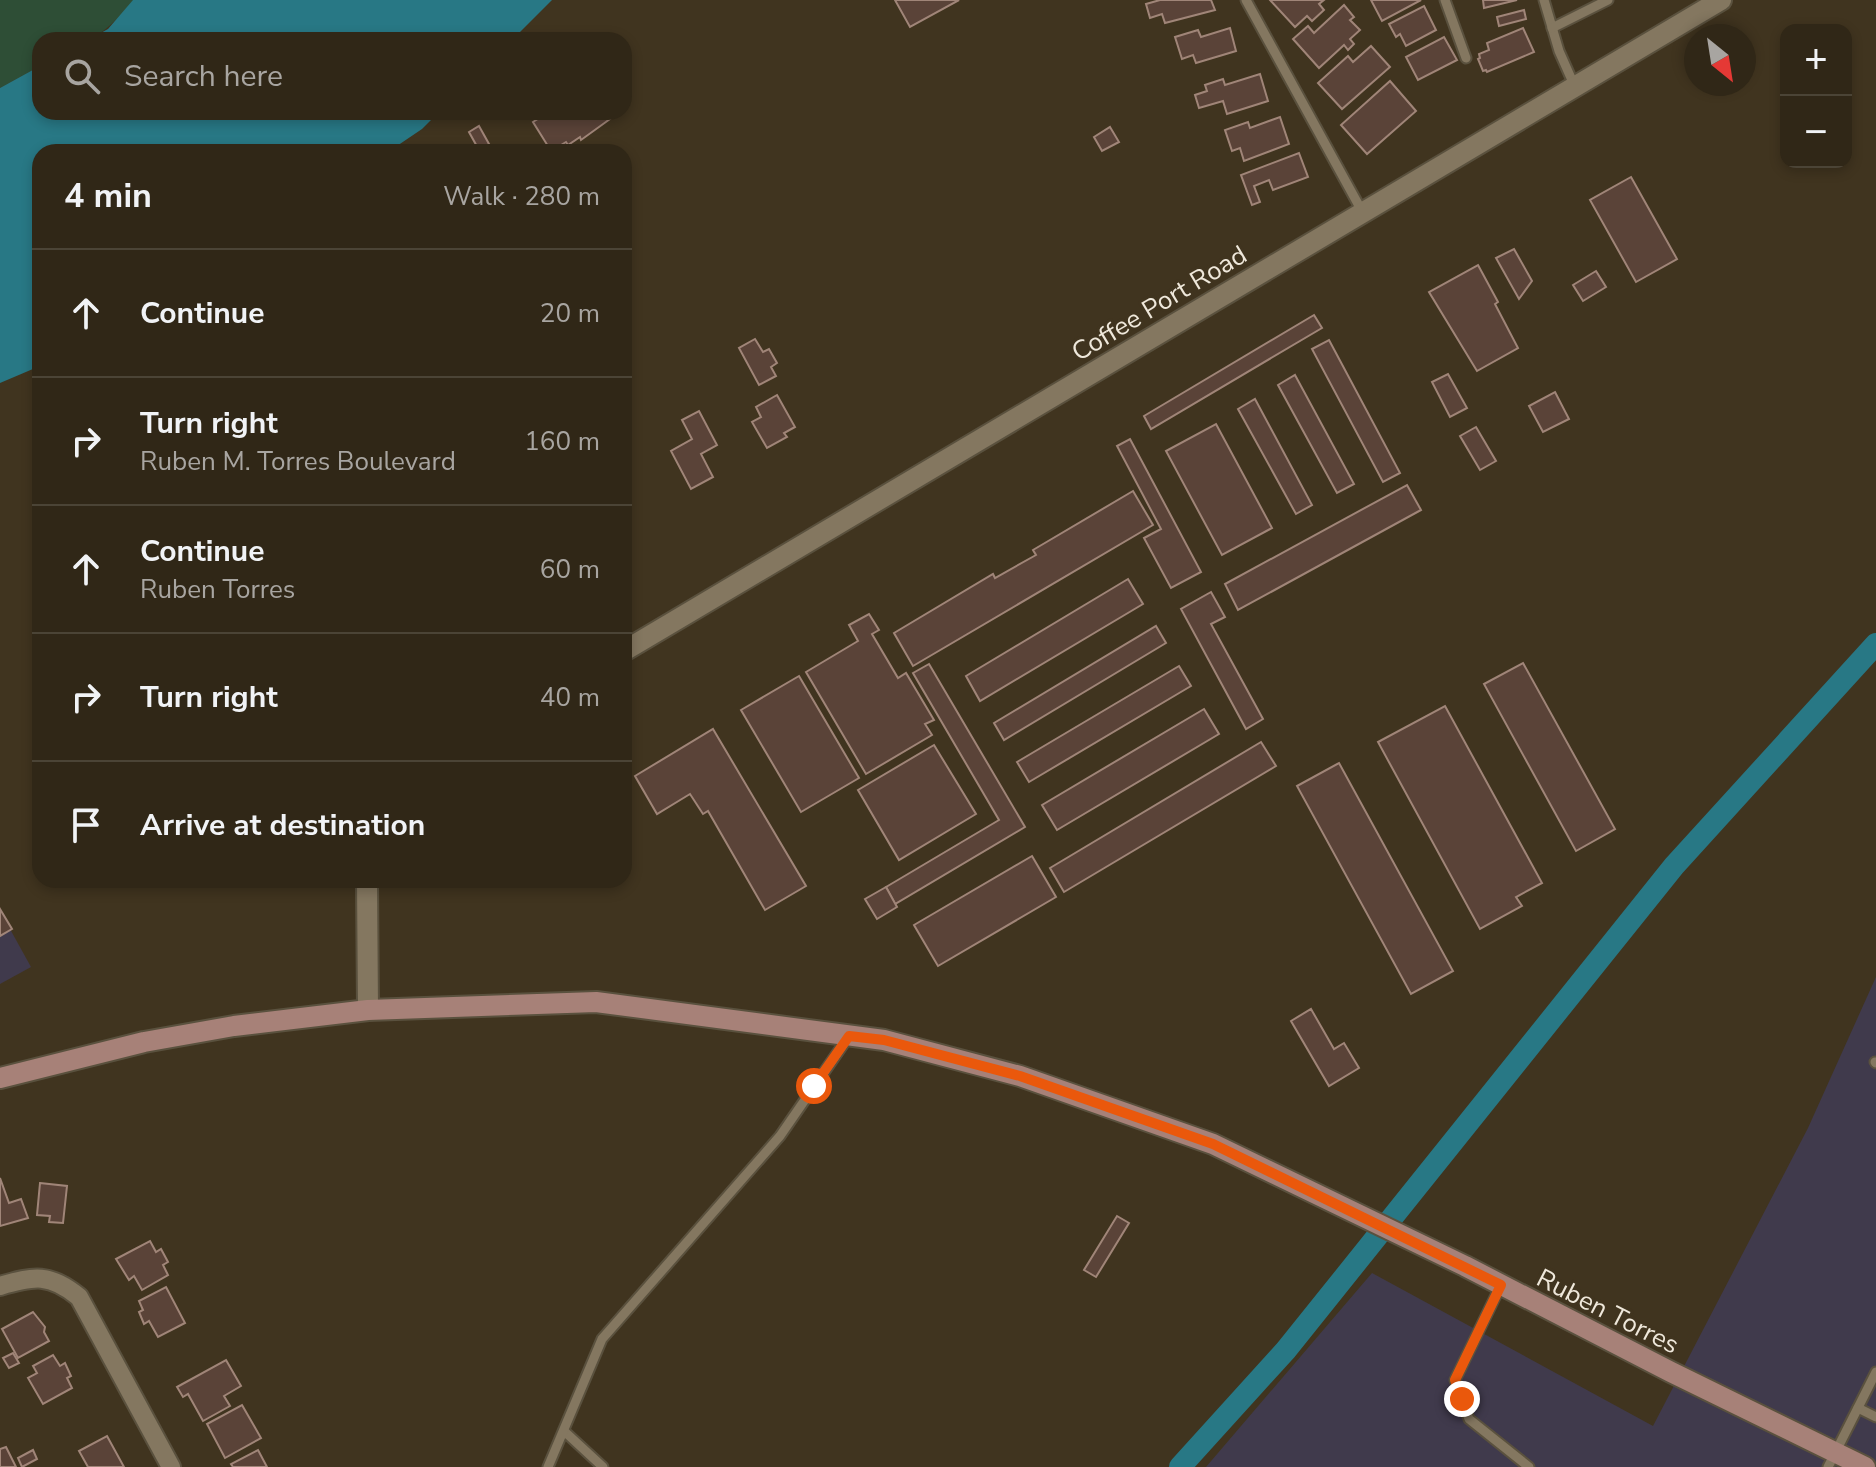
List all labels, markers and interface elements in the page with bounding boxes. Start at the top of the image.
north arrow [1684,24,1756,96]
map controls [1780,24,1852,168]
button: + [1780,24,1852,96]
search box [32,32,632,120]
icon: search [60,54,104,98]
text: Search here [124,56,283,97]
button: − [1780,96,1852,168]
text: 4 min [64,173,152,219]
text: Walk · 280 m [443,179,600,214]
street label: Coffee Port Road [1065,237,1253,370]
icon: ahead [64,291,108,335]
text: Continue [140,293,265,334]
text: 20 m [540,296,600,331]
text: Turn right [140,403,278,444]
icon: right [64,419,108,463]
text: 160 m [524,424,600,459]
text: Ruben M. Torres Boulevard [140,444,456,479]
text: Continue [140,531,265,572]
icon: ahead [64,547,108,591]
text: 60 m [540,552,600,587]
text: Ruben Torres [140,572,295,607]
icon: right [64,675,108,719]
text: Turn right [140,677,278,718]
text: 40 m [540,680,600,715]
icon: arrive [64,803,108,847]
text: Arrive at destination [140,805,425,846]
route start [796,1068,832,1104]
street label: Ruben Torres [1531,1261,1685,1362]
route end [1444,1381,1480,1417]

